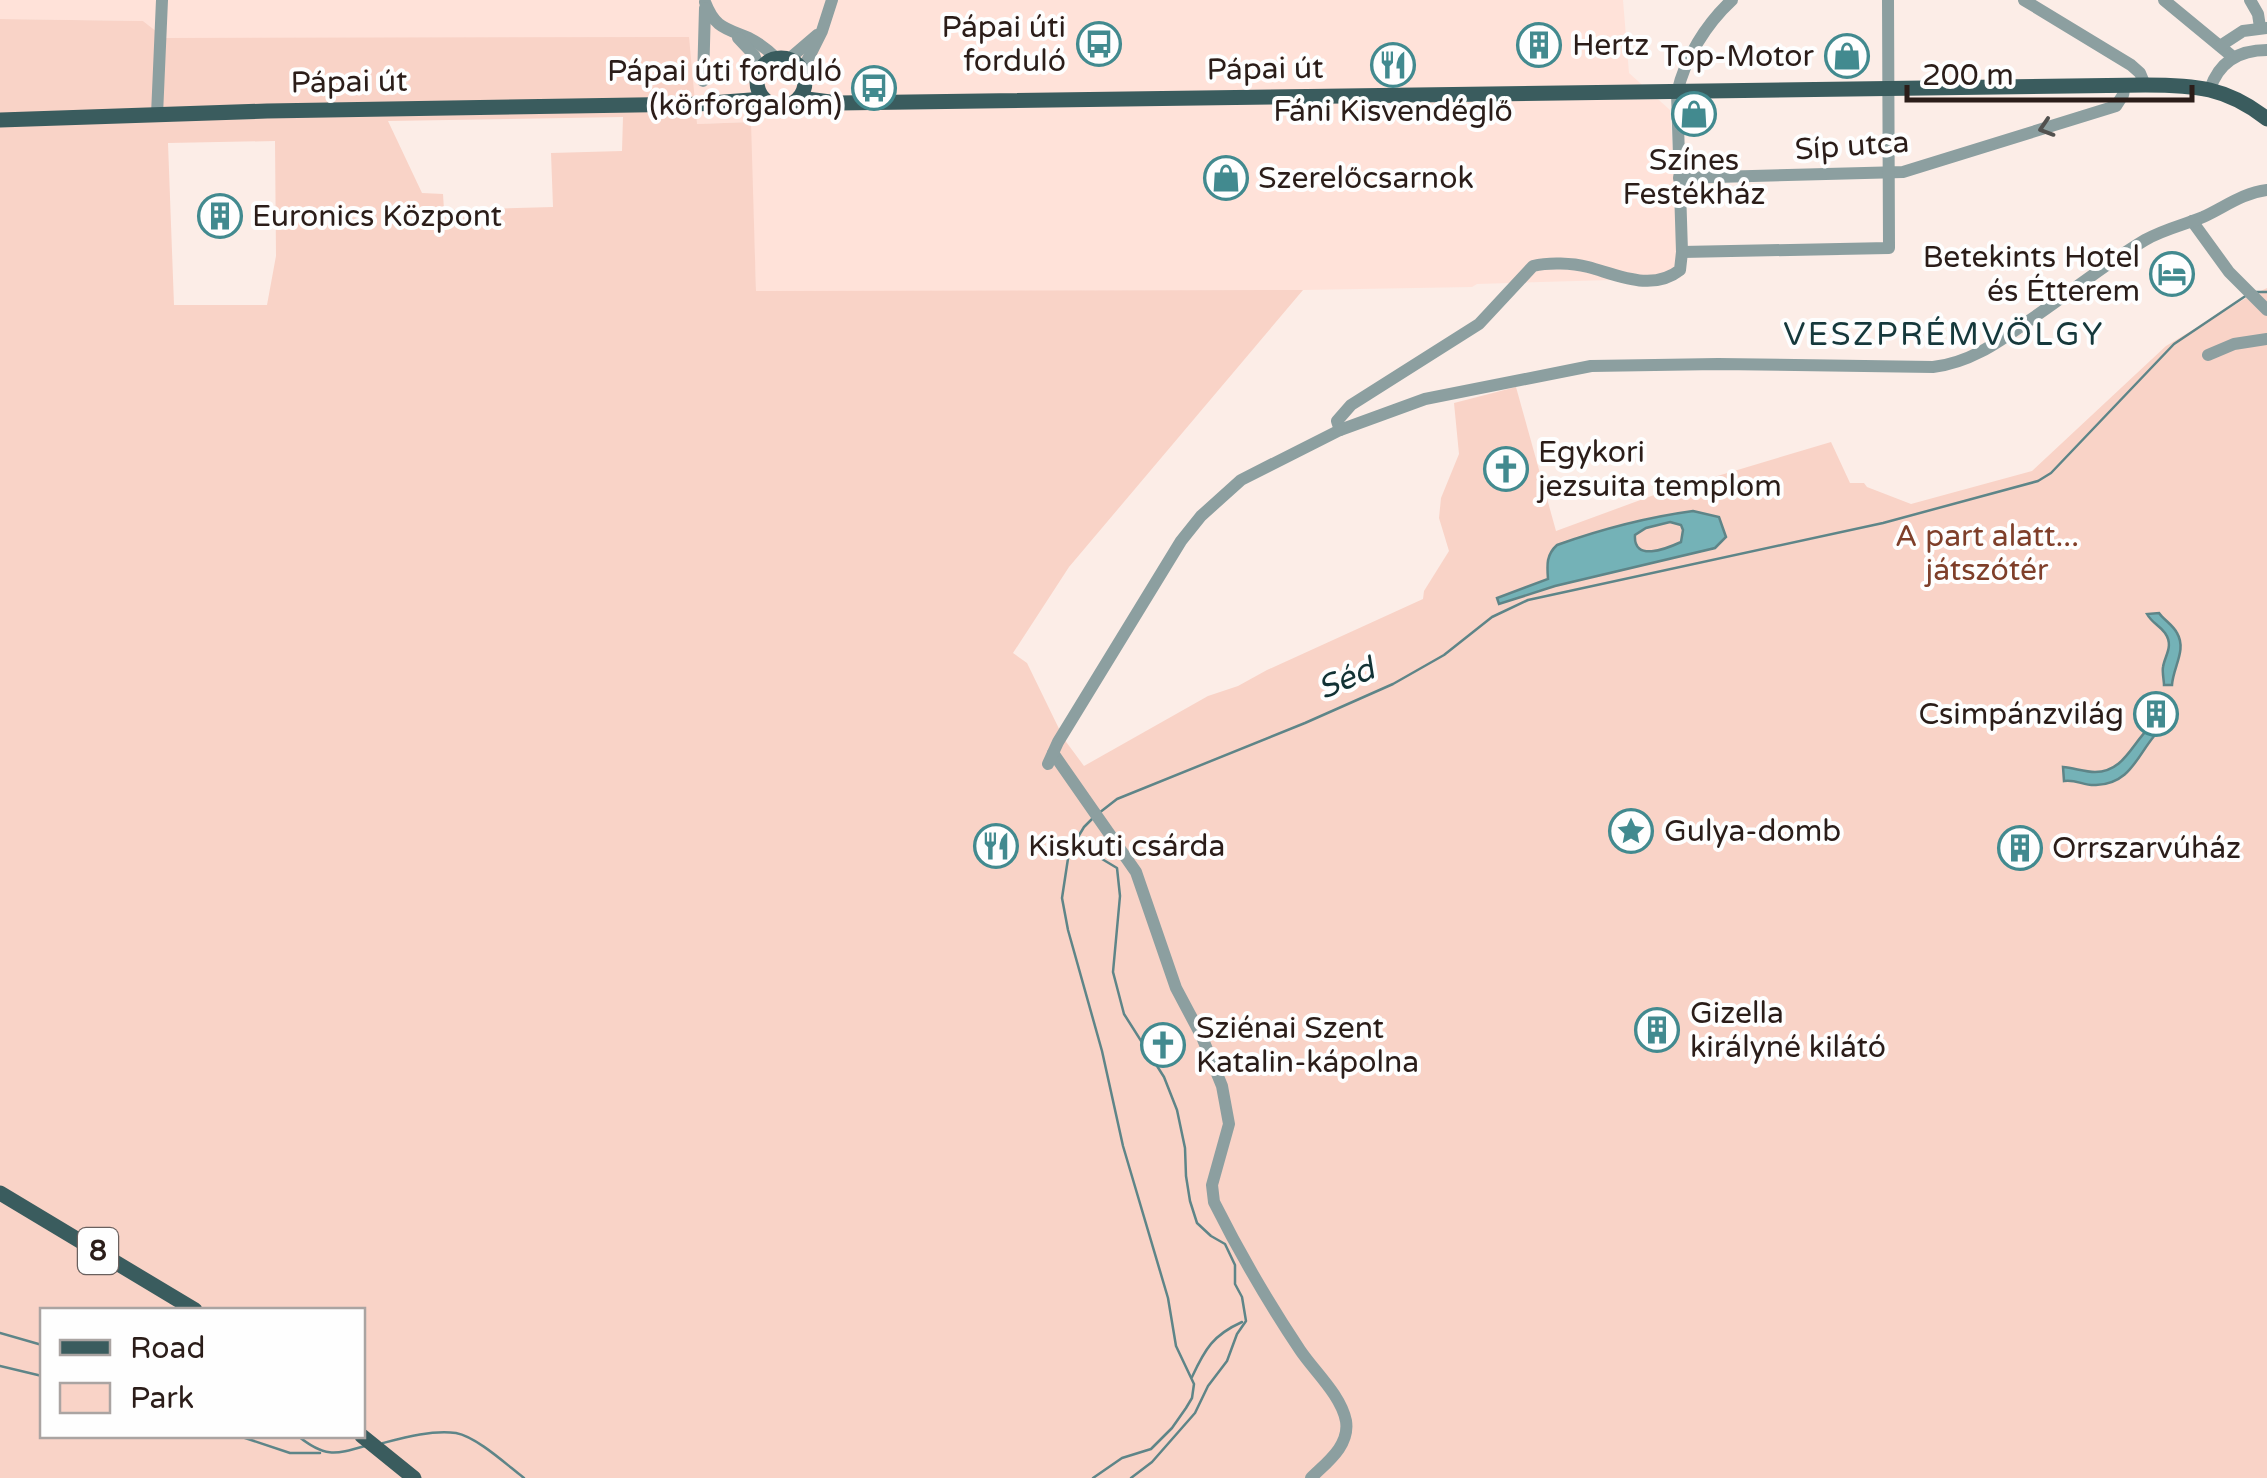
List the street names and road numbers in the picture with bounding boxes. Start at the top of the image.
street label: Pápai út [1206,49,1324,89]
street label: Pápai út [290,62,408,102]
street label: Síp utca [1793,124,1911,168]
road number: 8 [78,1228,118,1274]

